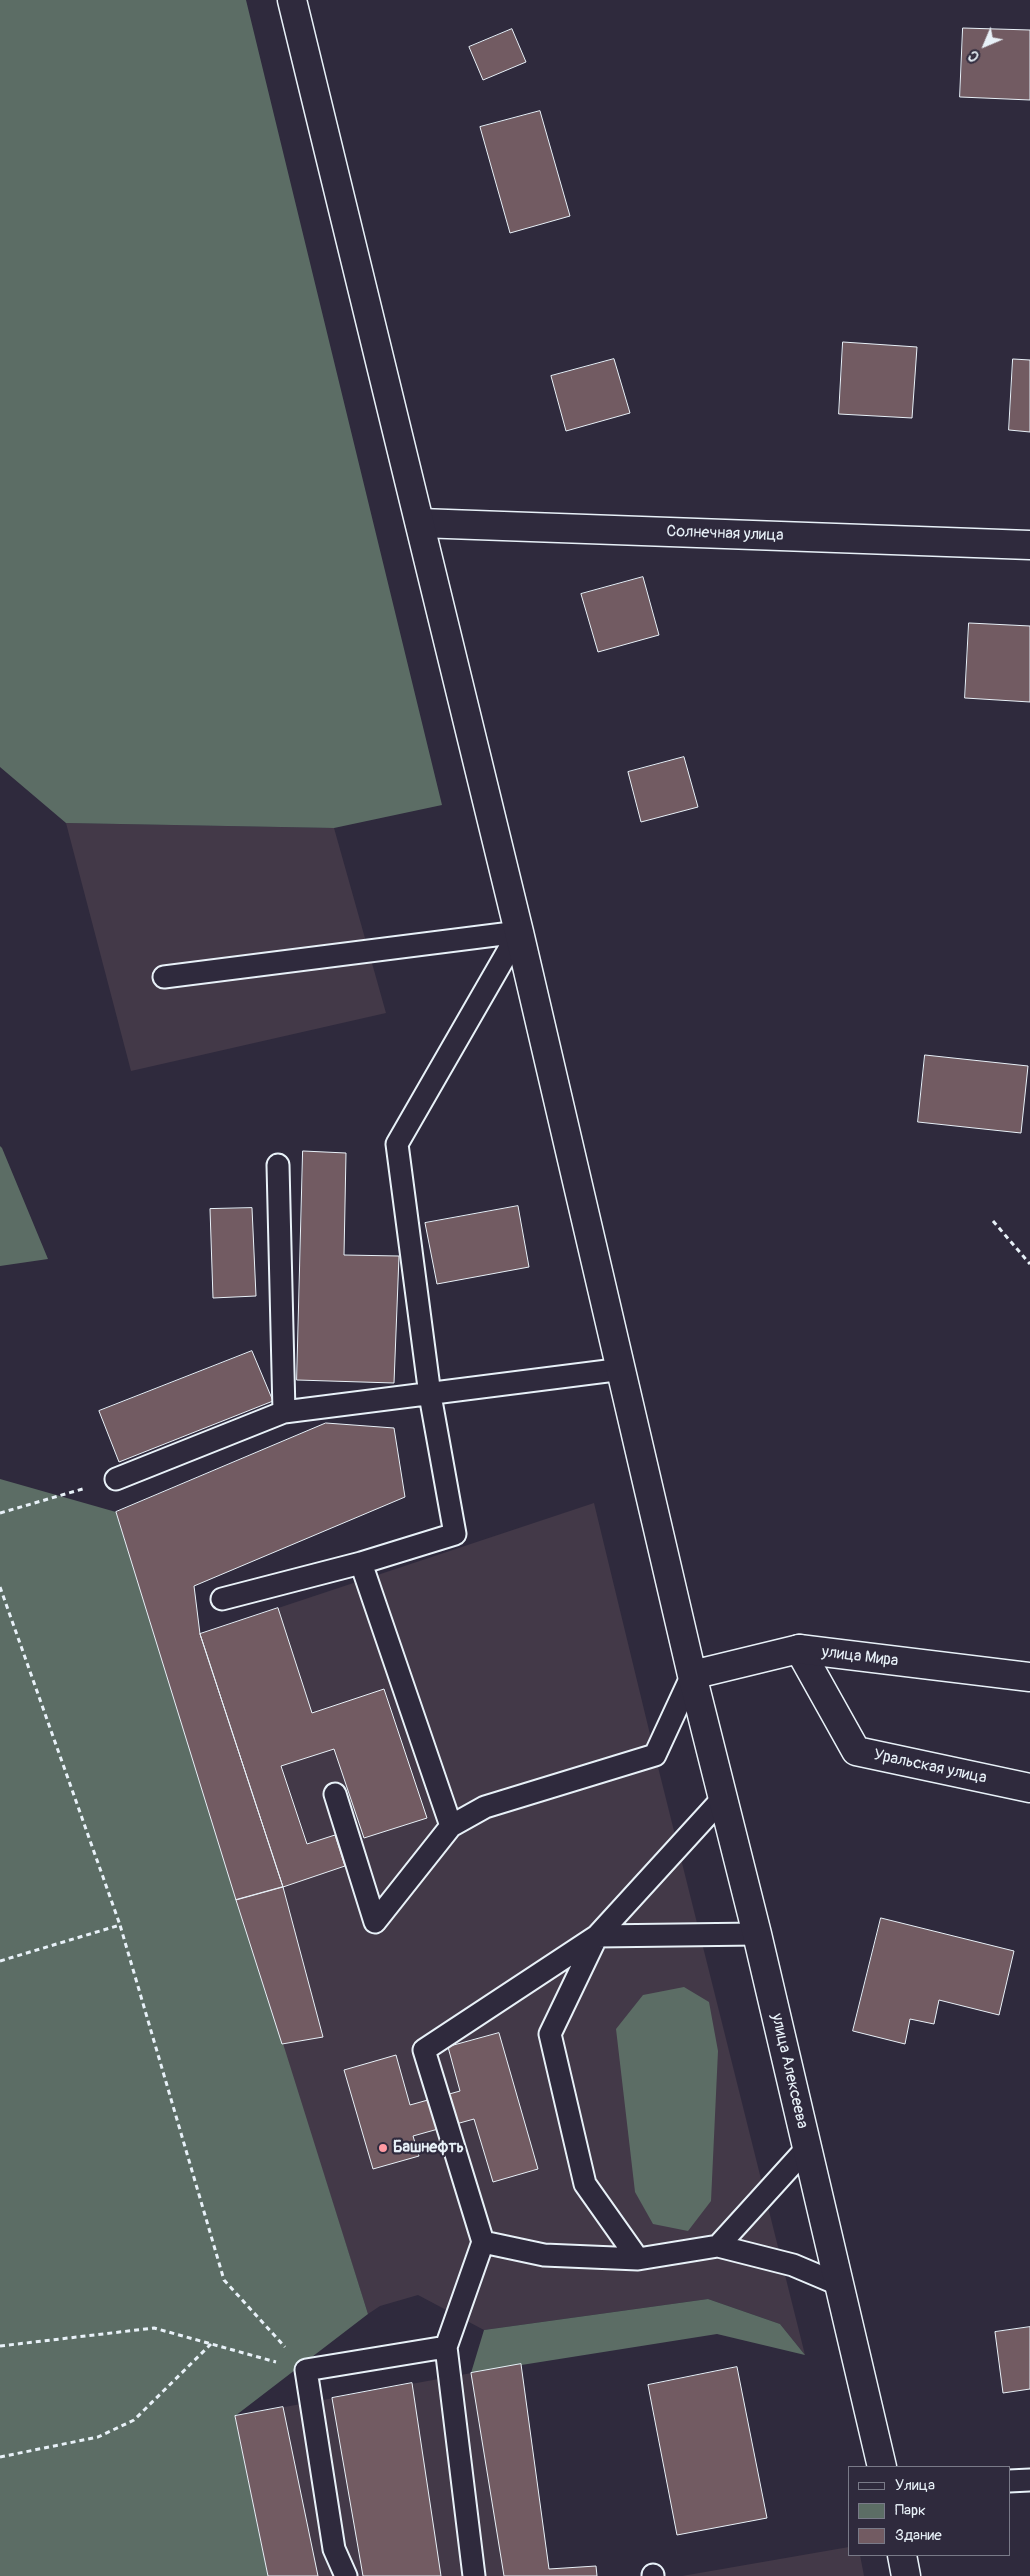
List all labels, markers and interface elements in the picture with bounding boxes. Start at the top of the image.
north arrow [960,20,1010,70]
text: С [965,47,983,65]
street label: Солнечная улица [666,522,784,546]
street label: улица Мира [821,1643,899,1671]
street label: Уральская улица [872,1746,988,1788]
street label: улица Алексеева [766,2012,812,2130]
place label: Башнефть [393,2138,464,2158]
marker: Башнефть [377,2142,389,2154]
legend [848,2466,1010,2556]
text: Улица [895,2476,935,2495]
text: Парк [895,2501,926,2520]
text: Здание [895,2526,942,2545]

